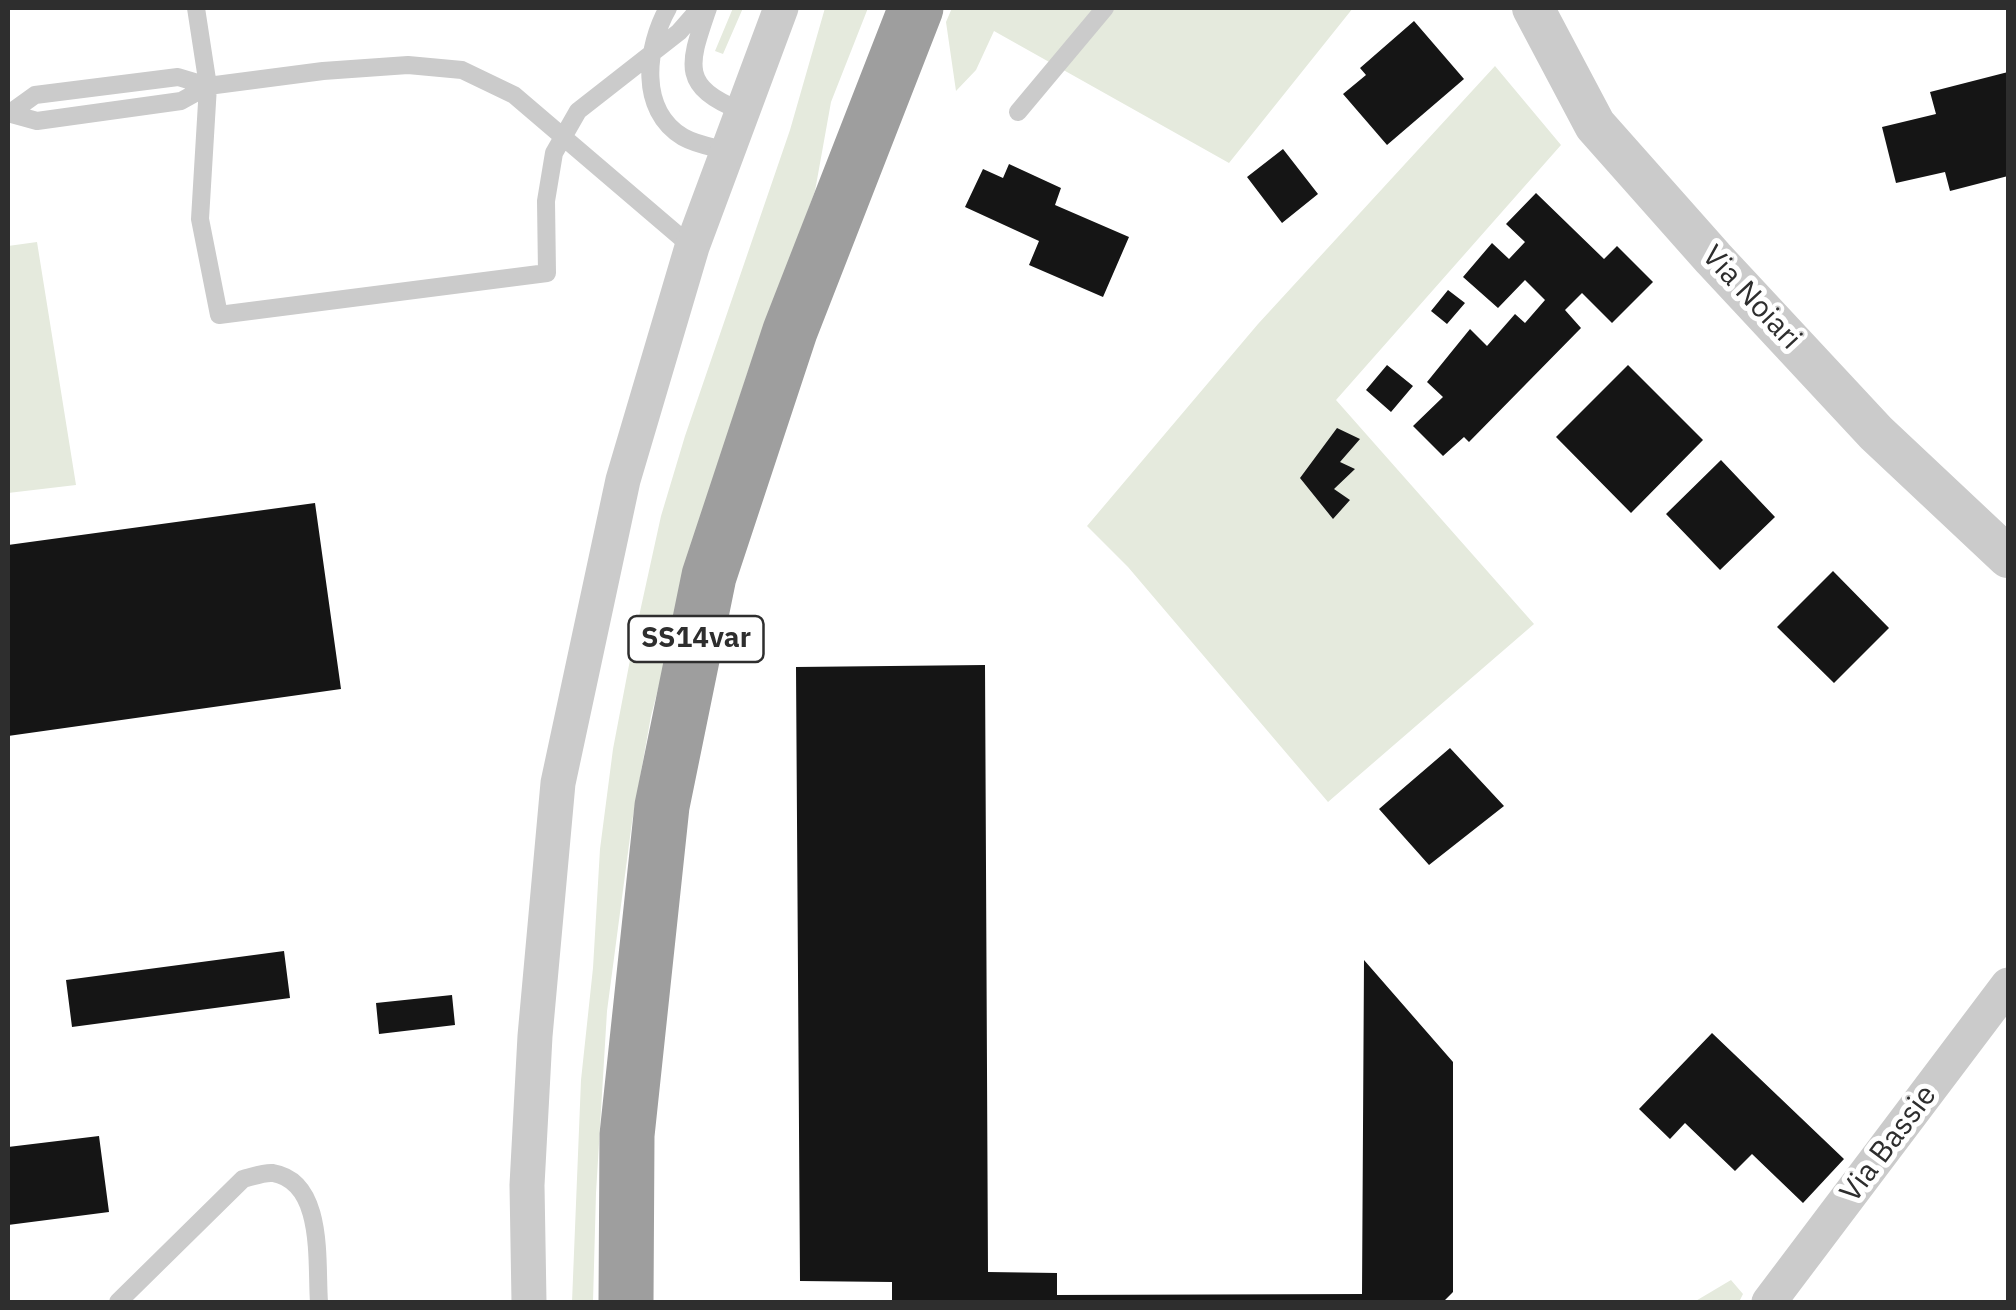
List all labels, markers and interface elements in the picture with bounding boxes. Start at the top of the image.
street label: Via Noiari [1694,239,1808,357]
road number: SS14var [628,616,764,662]
street label: Via Bassie [1833,1078,1945,1210]

